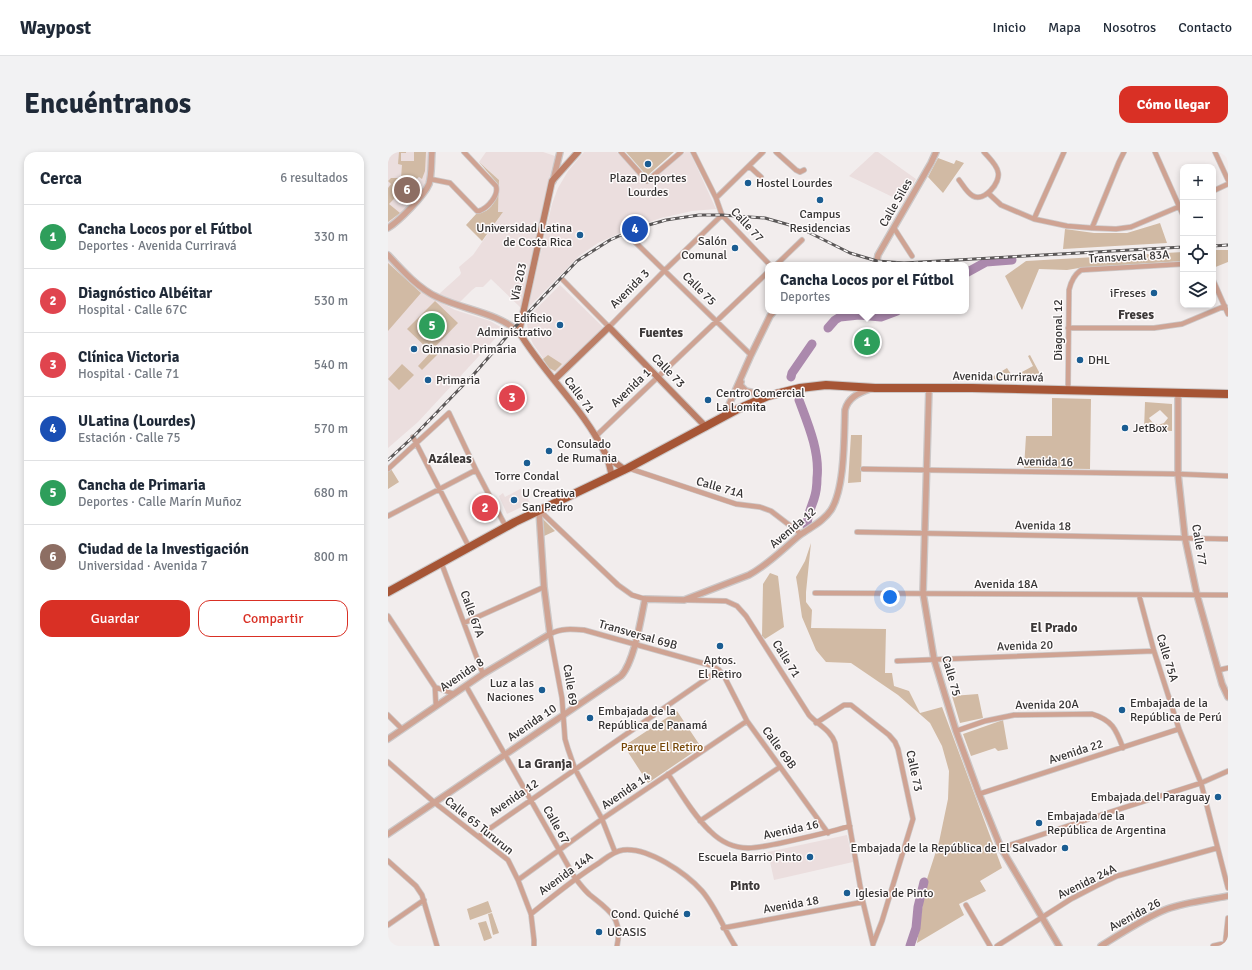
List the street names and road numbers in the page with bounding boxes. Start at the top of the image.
street label: Calle Siles [876,176,916,230]
street label: Calle 77 [727,205,767,245]
street label: Transversal 83A [1088,247,1171,267]
street label: Vía 203 [508,262,530,302]
street label: Avenida 3 [607,266,653,312]
street label: Calle 75 [679,269,719,309]
street label: Diagonal 12 [1051,299,1066,361]
street label: Calle 73 [648,351,688,391]
street label: Avenida 1 [608,365,654,411]
street label: Avenida Curriravá [952,369,1044,385]
street label: Calle 71 [560,374,598,416]
street label: Avenida 16 [1017,454,1073,470]
street label: Calle 71A [694,474,746,502]
street label: Avenida 12 [767,504,819,552]
street label: Avenida 18 [1015,518,1071,534]
street label: Calle 77 [1188,523,1210,567]
street label: Avenida 18A [974,577,1038,592]
street label: Calle 67A [457,588,488,640]
street label: Transversal 69B [597,617,679,653]
street label: Calle 75A [1153,632,1182,684]
street label: Calle 71 [769,637,803,681]
street label: Avenida 20 [997,638,1053,654]
street label: Calle 75 [938,654,964,698]
street label: Avenida 8 [437,655,487,695]
street label: Calle 69 [559,663,581,707]
street label: Avenida 20A [1015,697,1080,713]
street label: Avenida 10 [504,701,560,745]
street label: Calle 69B [759,724,799,772]
street label: Avenida 22 [1047,736,1105,768]
street label: Calle 73 [902,749,926,793]
street label: Avenida 14 [598,769,654,813]
street label: Avenida 12 [486,776,542,820]
street label: Calle 65 Tururun [442,794,516,858]
street label: Calle 67 [539,803,573,847]
street label: Avenida 16 [762,817,820,843]
street label: Avenida 14A [536,849,597,899]
street label: Avenida 24A [1055,861,1119,903]
street label: Avenida 18 [762,893,820,917]
street label: Avenida 26 [1107,895,1163,935]

